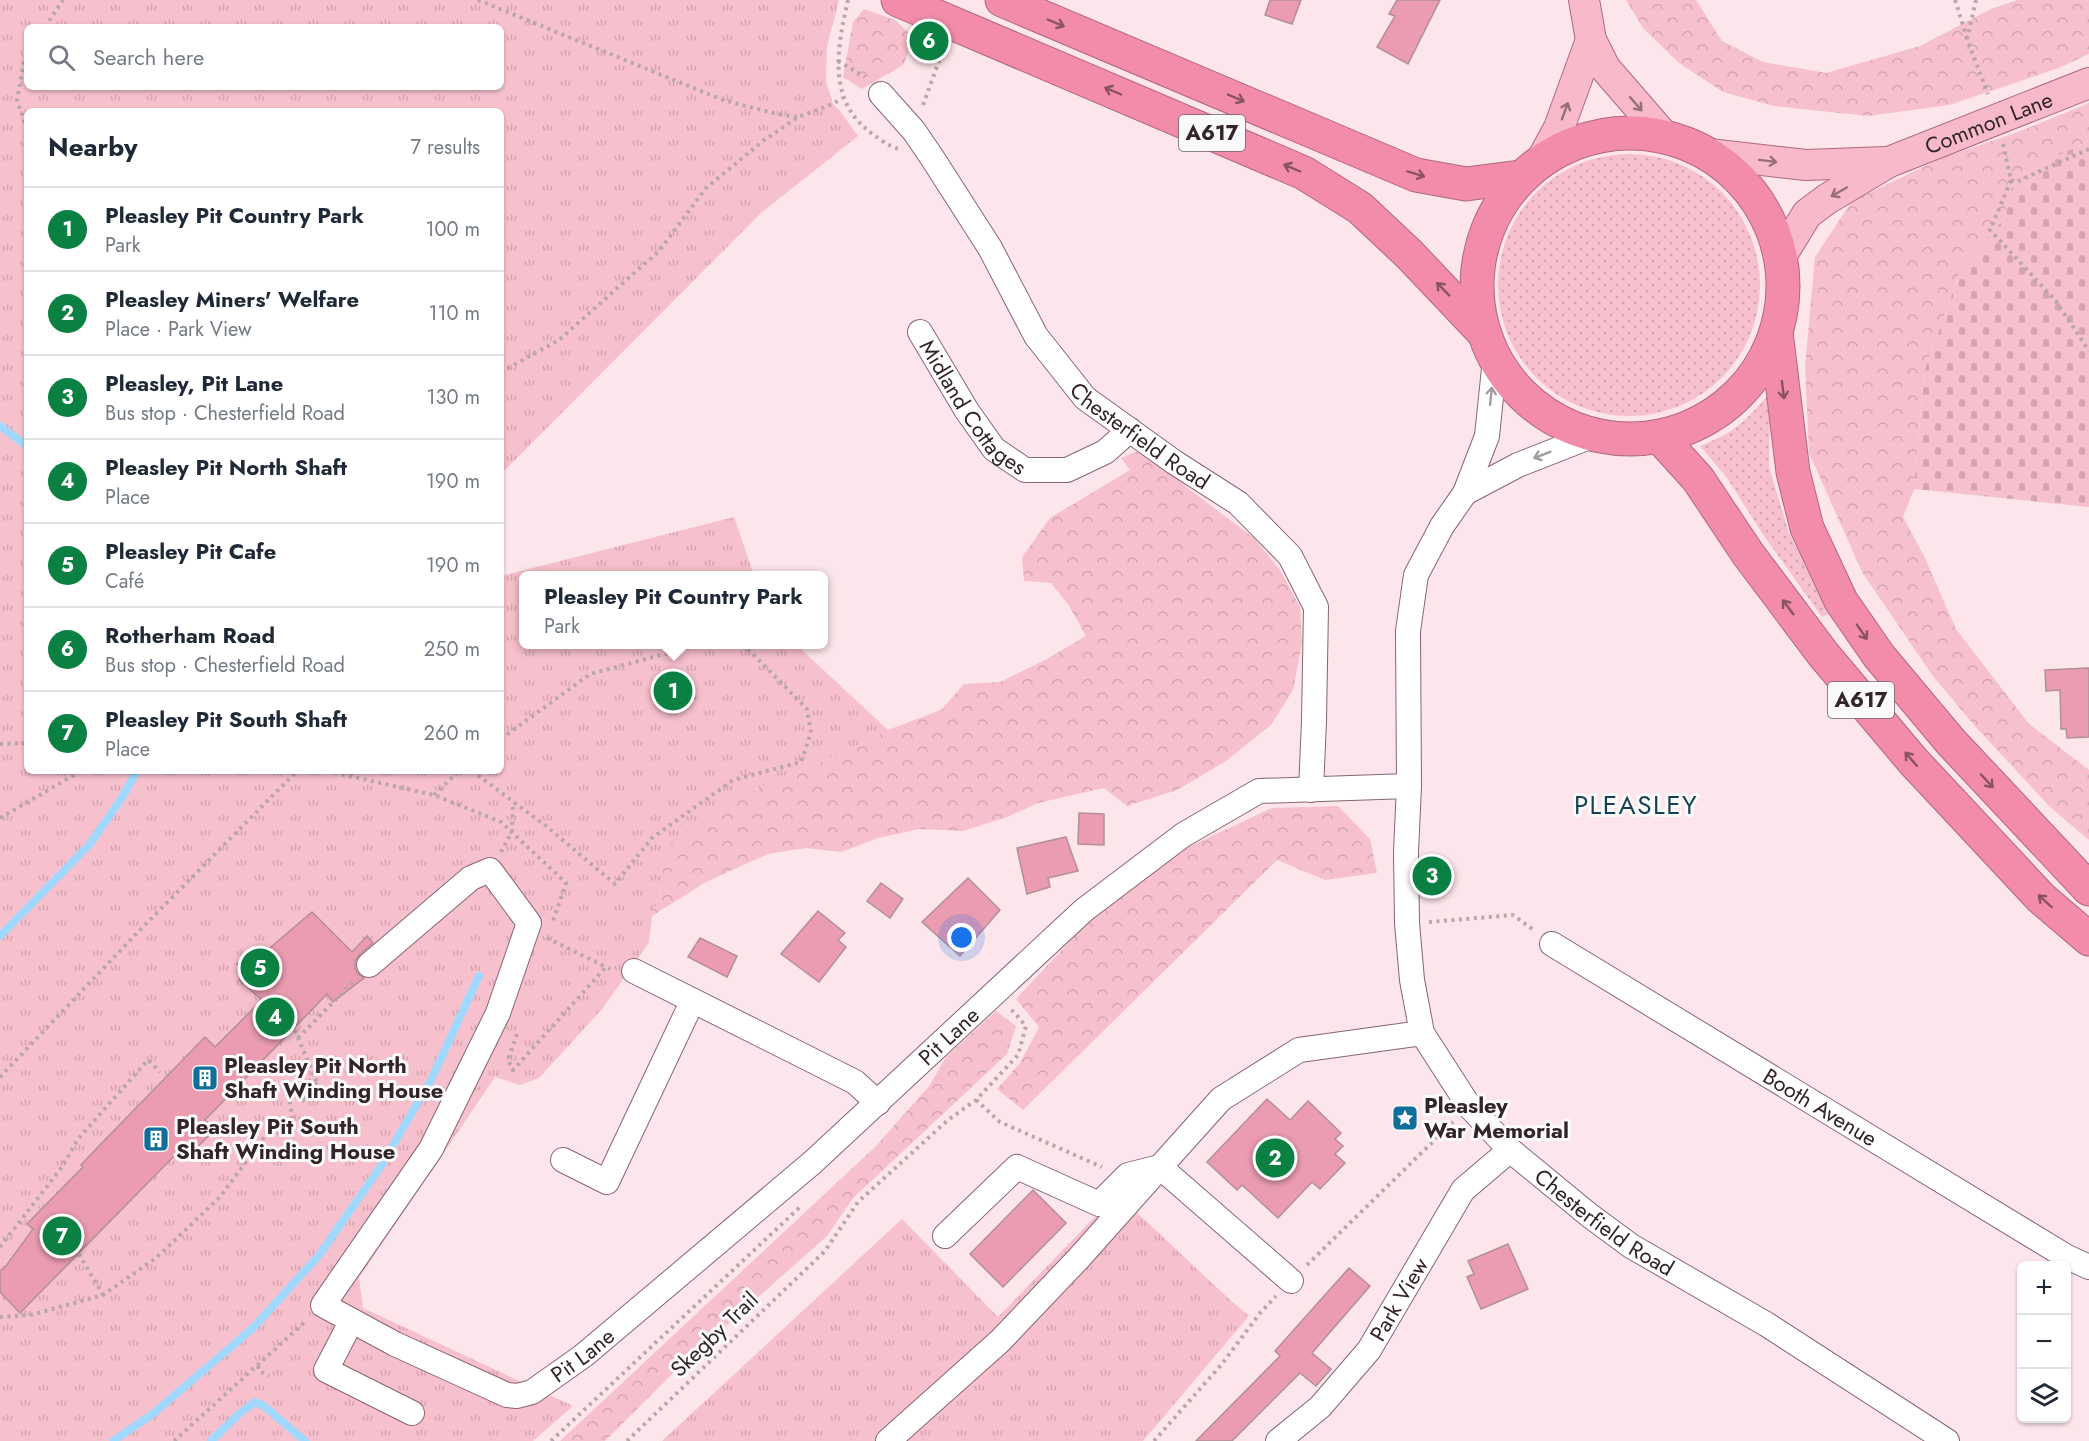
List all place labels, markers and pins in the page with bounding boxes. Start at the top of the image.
pin: 6 [910,18,948,63]
pin: 1 [654,668,692,714]
pin: 3 [1412,854,1452,898]
pin: 5 [240,946,280,990]
pin: 4 [256,994,294,1040]
place label: Pleasley Pit North Shaft Winding House [224,1049,443,1106]
building icon: Pleasley Pit North Shaft Winding House [190,1063,220,1093]
place label: Pleasley War Memorial [1424,1089,1569,1146]
place icon: Pleasley War Memorial [1390,1103,1420,1133]
place label: Pleasley Pit South Shaft Winding House [176,1110,395,1167]
building icon: Pleasley Pit South Shaft Winding House [141,1124,171,1154]
pin: 2 [1256,1136,1294,1180]
pin: 7 [42,1214,82,1258]

